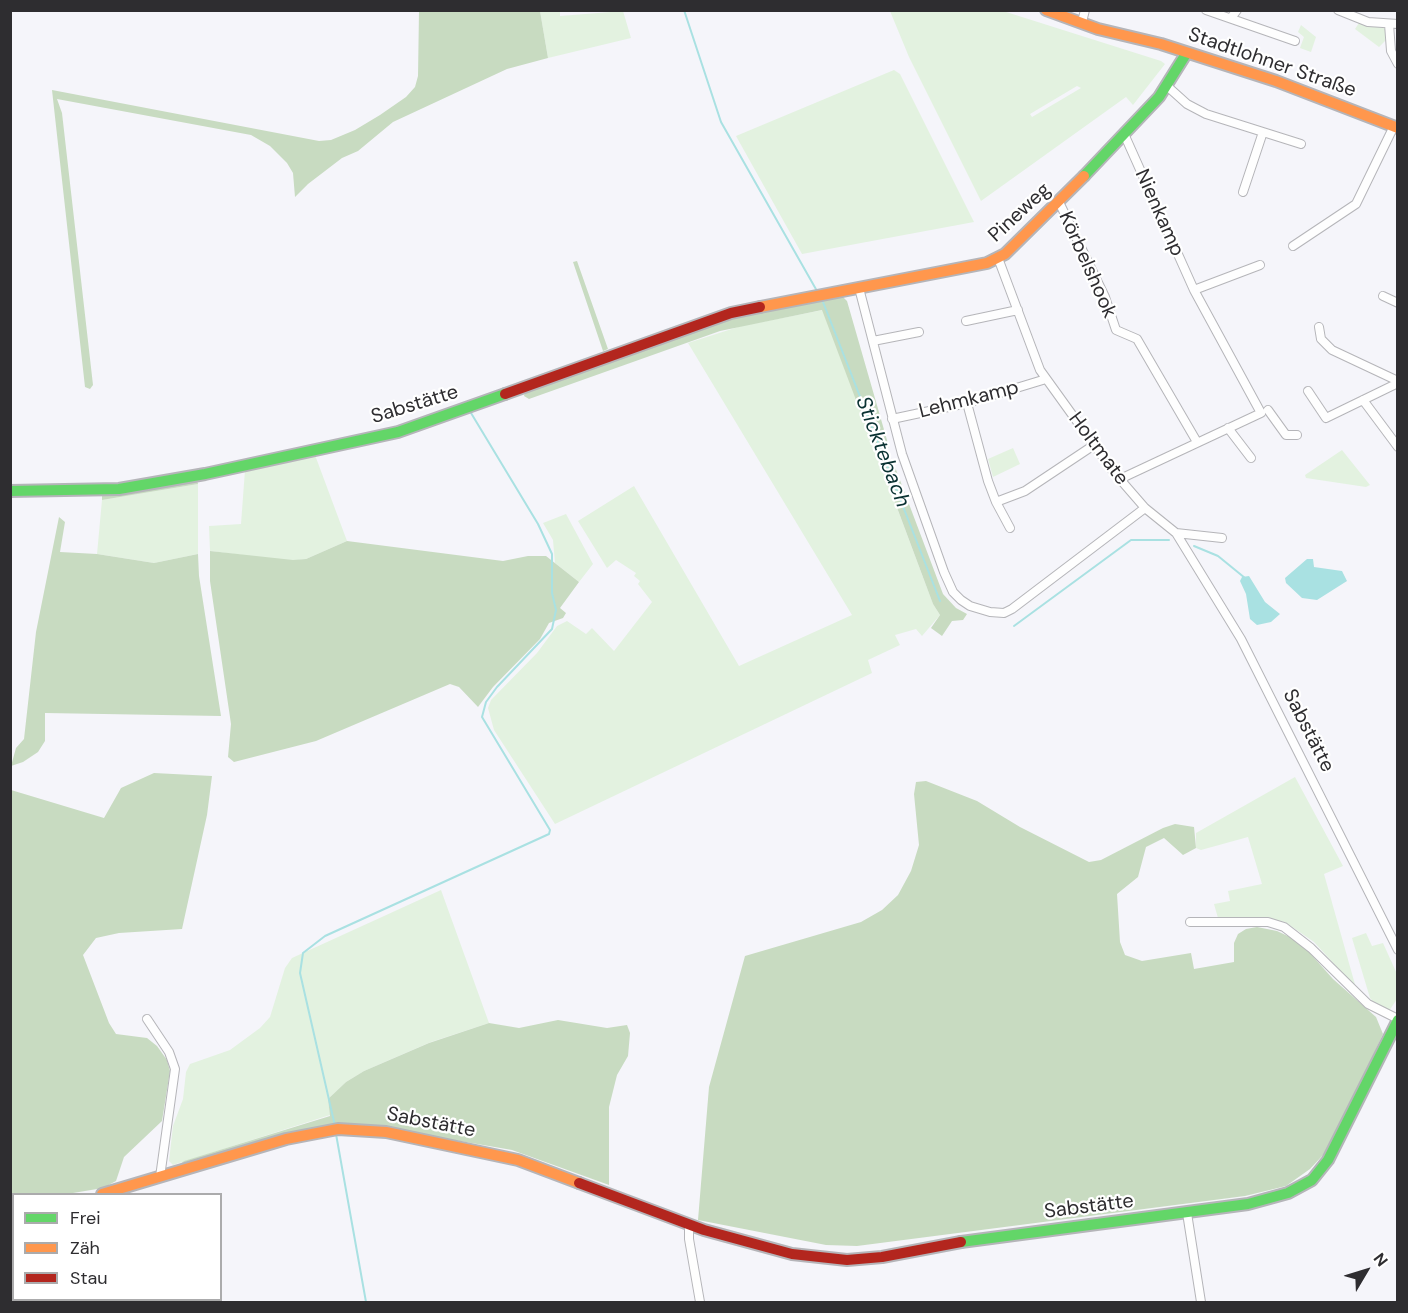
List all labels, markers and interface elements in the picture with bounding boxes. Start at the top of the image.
street label: Stadtlohner Straße [1185,23,1359,103]
street label: Nienkamp [1129,166,1189,260]
street label: Pineweg [984,178,1056,248]
street label: Körbelshook [1053,208,1121,322]
street label: Lehmkamp [917,376,1021,424]
street label: Sabstätte [369,380,461,430]
water label: Sticktebach [849,393,915,511]
street label: Holtmate [1063,408,1133,490]
street label: Sabstätte [1277,686,1339,776]
street label: Sabstätte [385,1103,477,1143]
street label: Sabstätte [1043,1190,1135,1224]
legend [12,1193,222,1301]
text: Frei [70,1206,101,1230]
text: Zäh [70,1236,100,1260]
north arrow [1336,1241,1396,1301]
text: N [1369,1249,1392,1271]
text: Stau [70,1266,108,1290]

